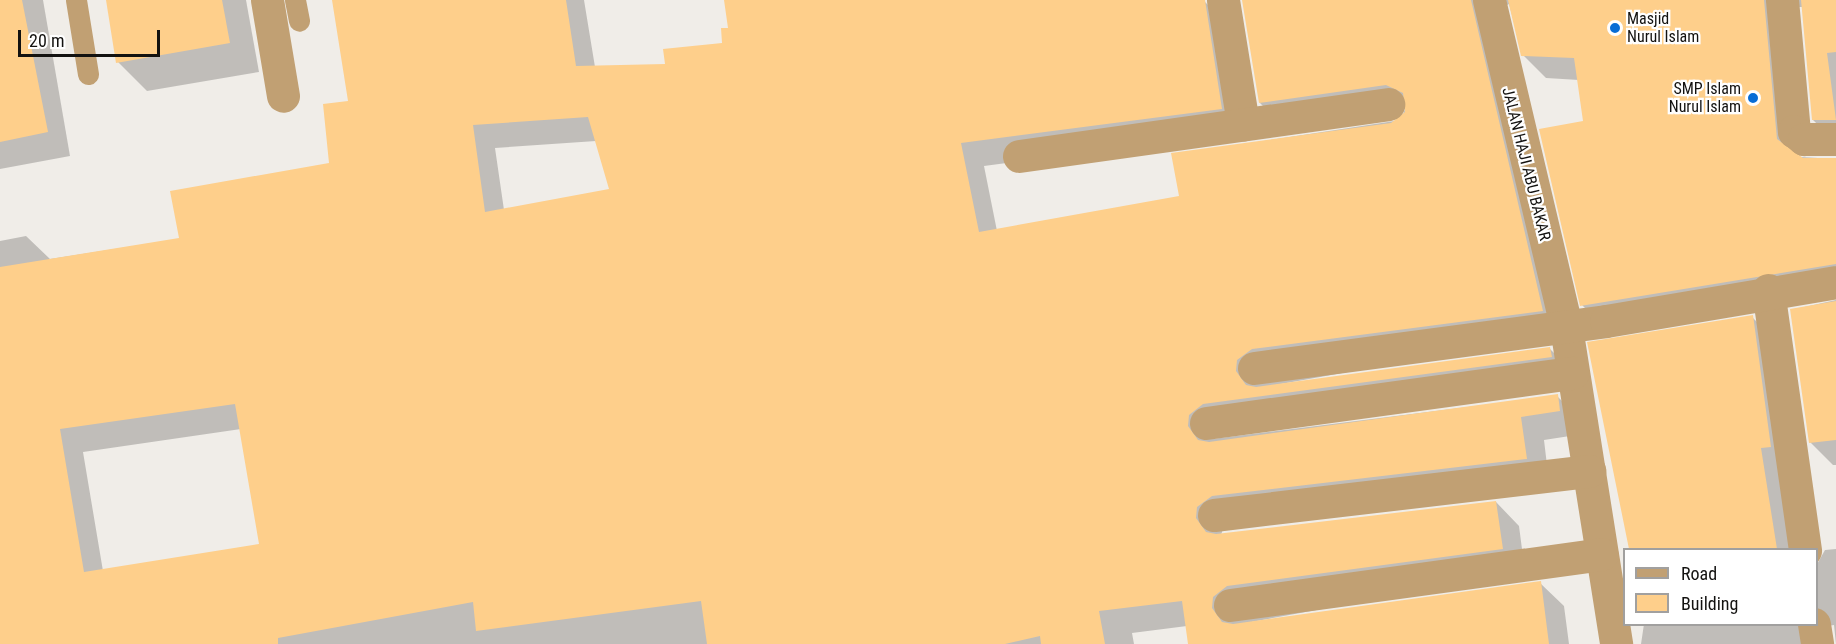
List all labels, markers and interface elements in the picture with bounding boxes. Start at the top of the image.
place label: Masjid Nurul Islam [1627,9,1699,47]
scale bar [21,18,164,56]
marker: Masjid Nurul Islam [1608,21,1622,35]
text: 20 m [29,30,64,51]
place label: SMP Islam Nurul Islam [1669,79,1741,117]
street label: JALAN HAJI ABU BAKAR [1498,85,1554,243]
marker: SMP Islam Nurul Islam [1746,91,1760,105]
legend [1623,548,1818,626]
text: Road [1681,563,1717,584]
text: Building [1681,593,1738,614]

